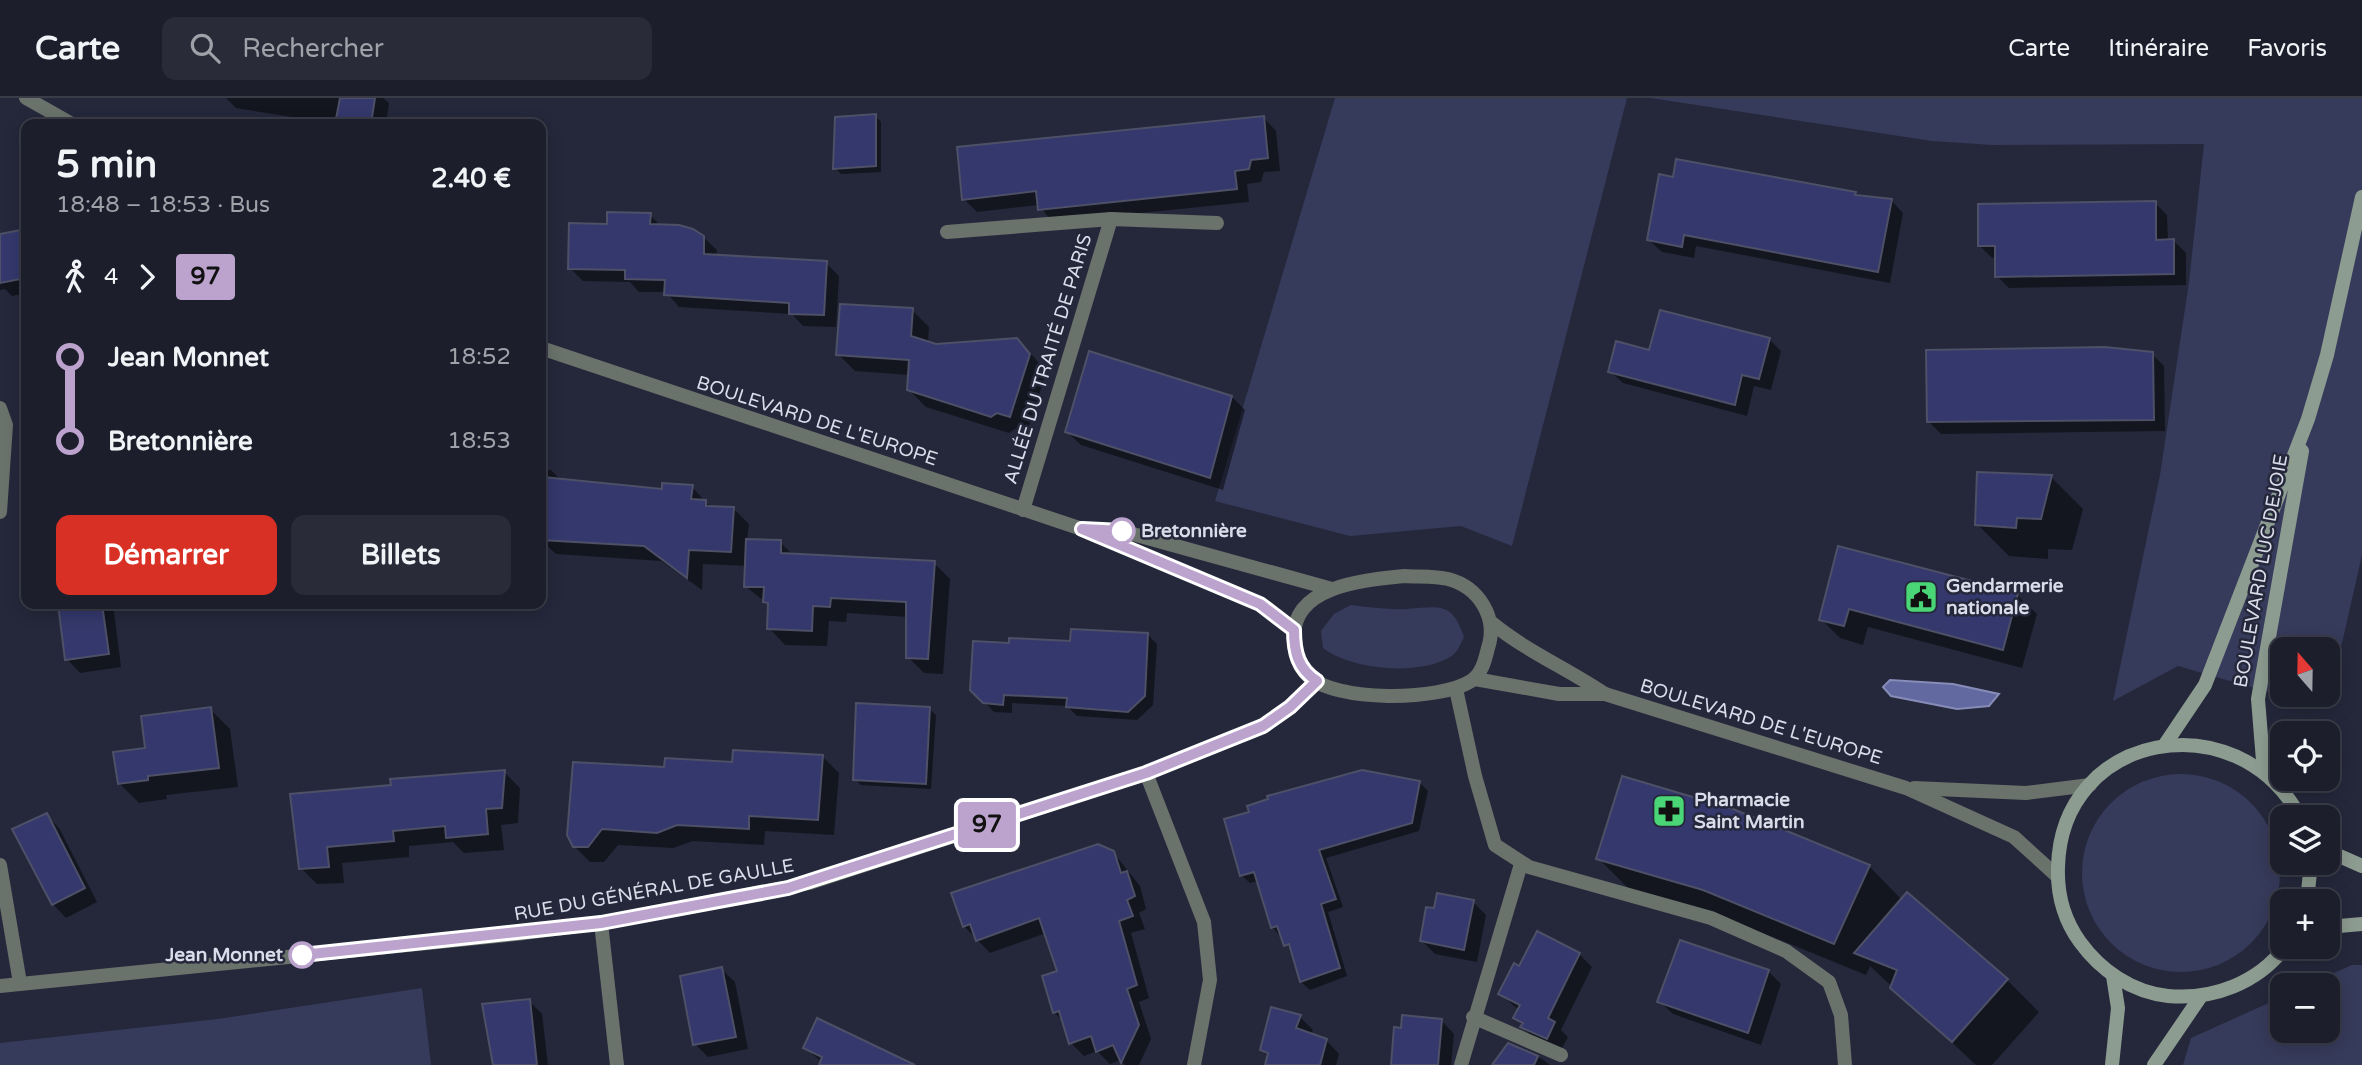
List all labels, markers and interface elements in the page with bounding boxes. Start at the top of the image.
search box [162,17,652,80]
text: Carte [35,29,120,68]
icon: search [186,29,224,67]
text: Rechercher [242,33,384,64]
text: Carte [2008,34,2070,63]
text: Itinéraire [2108,34,2209,63]
text: Favoris [2247,34,2327,63]
text: 5 min [56,142,157,188]
text: 2.40 € [431,163,511,194]
text: 18:48 – 18:53 · Bus [56,191,270,219]
street label: ALLÉE DU TRAITÉ DE PARIS [999,231,1097,487]
icon: walk [56,258,94,296]
icon: forward [128,258,166,296]
text: 97 [190,262,221,291]
text: 4 [104,263,118,291]
text: Jean Monnet [108,342,269,373]
text: 18:52 [447,343,511,371]
street label: BOULEVARD DE L'EUROPE [694,372,940,470]
text: Bretonnière [108,426,253,457]
text: 18:53 [447,427,511,455]
street label: BOULEVARD LUC DEJOIE [2230,453,2292,689]
button: Démarrer [56,515,277,595]
button: Billets [291,515,511,595]
marker: Bretonnière [1109,518,1135,544]
place label: Bretonnière [1141,520,1247,542]
place label: Gendarmerie nationale [1946,575,2064,619]
public building icon: Gendarmerie nationale [1902,578,1940,616]
north arrow [2270,637,2340,707]
map controls [2270,637,2340,1043]
street label: BOULEVARD DE L'EUROPE [1637,675,1885,769]
button: locate [2270,721,2340,791]
place label: Pharmacie Saint Martin [1694,789,1805,833]
pharmacy icon: Pharmacie Saint Martin [1650,792,1688,830]
line badge: 97 [956,802,1018,848]
button: layers [2270,805,2340,875]
text: 97 [972,810,1002,839]
street label: RUE DU GÉNÉRAL DE GAULLE [512,855,796,925]
button: + [2270,889,2340,959]
marker: Jean Monnet [289,942,315,968]
place label: Jean Monnet [164,944,284,966]
button: − [2270,973,2340,1043]

